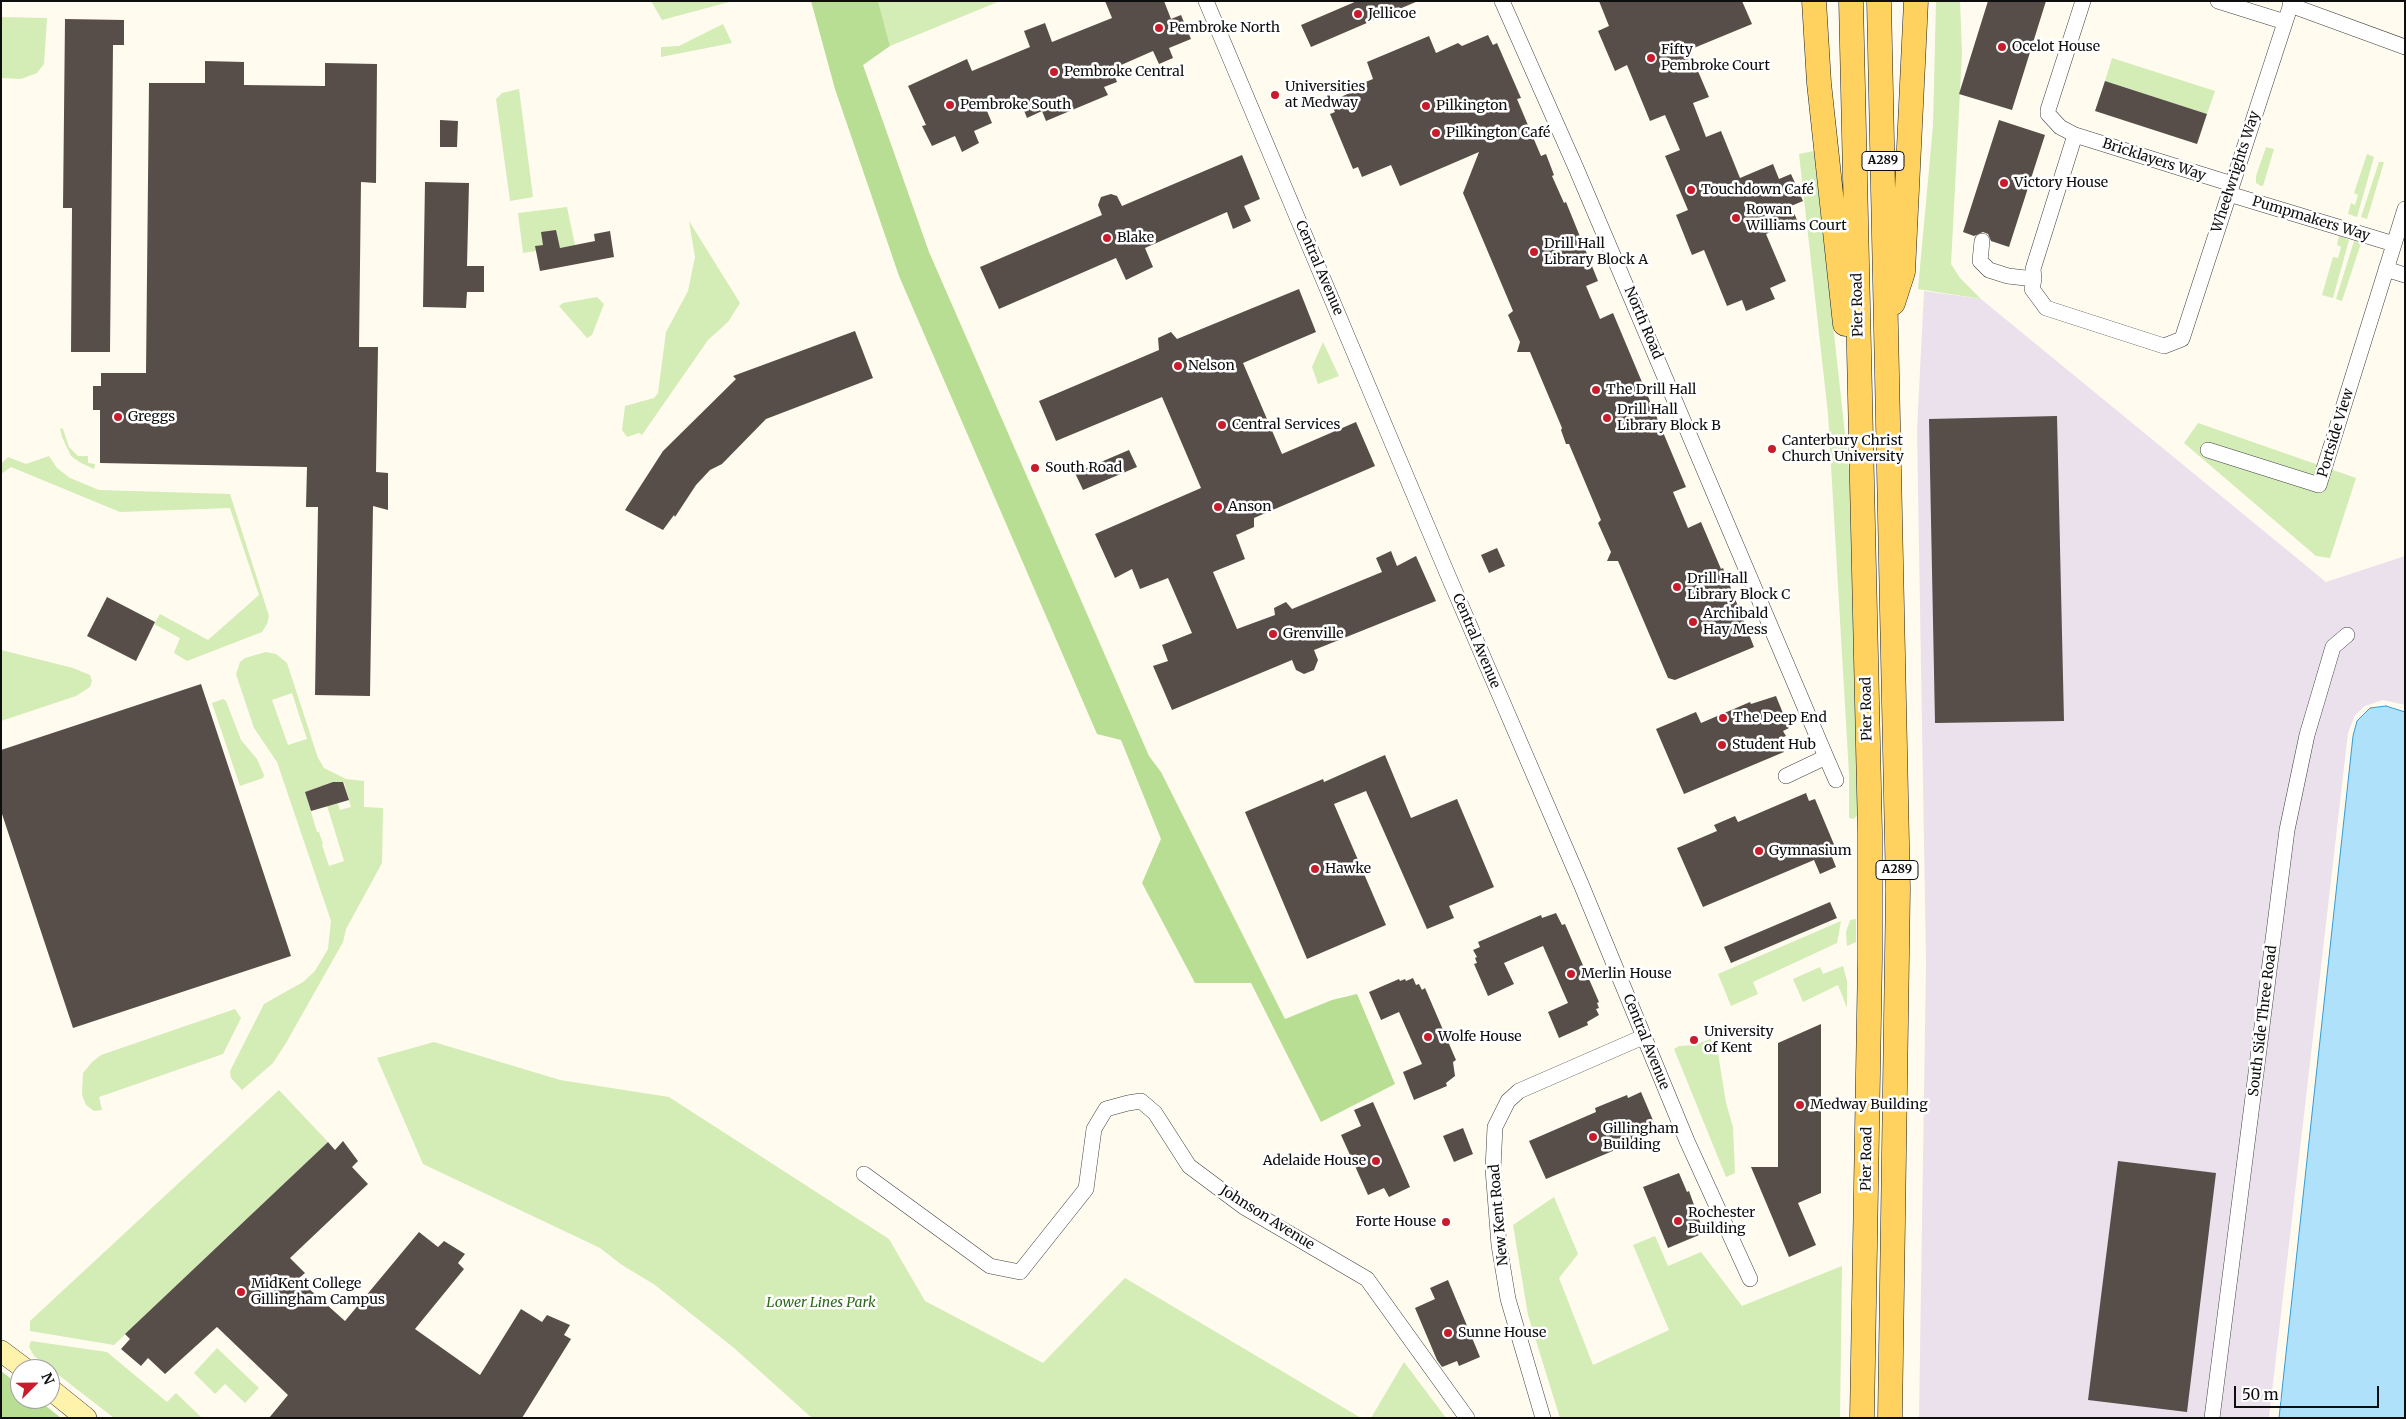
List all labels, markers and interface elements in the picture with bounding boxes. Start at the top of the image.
place label: Jellicoe [1368,6,1416,22]
marker: Jellicoe [1352,8,1364,20]
place label: Pembroke North [1169,20,1280,36]
marker: Pembroke North [1153,22,1165,34]
place label: Ocelot House [2012,39,2100,55]
marker: Ocelot House [1996,41,2008,53]
place label: Fifty Pembroke Court [1661,42,1770,74]
marker: Fifty Pembroke Court [1645,52,1657,64]
place label: Pembroke Central [1064,64,1184,80]
marker: Pembroke Central [1048,66,1060,78]
place label: Universities at Medway [1285,79,1365,111]
marker: Universities at Medway [1269,89,1281,101]
place label: Pembroke South [960,97,1071,113]
place label: Pilkington [1436,98,1508,114]
marker: Pembroke South [944,99,956,111]
marker: Pilkington [1420,100,1432,112]
street label: Wheelwrights Way [2208,109,2264,235]
place label: Pilkington Café [1446,125,1550,141]
marker: Pilkington Café [1430,127,1442,139]
street label: Bricklayers Way [2100,135,2208,185]
road number: A289 [1862,152,1904,170]
place label: Victory House [2014,175,2108,191]
marker: Victory House [1998,177,2010,189]
place label: Touchdown Café [1701,182,1814,198]
marker: Touchdown Café [1685,184,1697,196]
street label: Pumpmakers Way [2250,193,2372,245]
place label: Rowan Williams Court [1746,202,1847,234]
marker: Rowan Williams Court [1730,212,1742,224]
street label: Central Avenue [1291,218,1347,318]
place label: Blake [1117,230,1154,246]
marker: Blake [1101,232,1113,244]
place label: Drill Hall Library Block A [1544,236,1648,268]
marker: Drill Hall Library Block A [1528,246,1540,258]
street label: Pier Road [1849,273,1867,337]
street label: North Road [1620,284,1666,362]
place label: Nelson [1188,358,1235,374]
marker: Nelson [1172,360,1184,372]
place label: The Drill Hall [1606,382,1696,398]
marker: The Drill Hall [1590,384,1602,396]
street label: Portside View [2315,387,2357,479]
place label: Drill Hall Library Block B [1617,402,1721,434]
place label: Greggs [128,409,175,425]
marker: Greggs [112,411,124,423]
marker: Drill Hall Library Block B [1601,412,1613,424]
place label: Central Services [1232,417,1340,433]
marker: Central Services [1216,419,1228,431]
place label: Canterbury Christ Church University [1782,433,1904,466]
marker: Canterbury Christ Church University [1766,443,1778,455]
place label: South Road [1045,460,1122,476]
marker: South Road [1029,462,1041,474]
place label: Anson [1228,499,1272,515]
marker: Anson [1212,501,1224,513]
place label: Drill Hall Library Block C [1687,571,1790,604]
marker: Drill Hall Library Block C [1671,581,1683,593]
street label: Central Avenue [1448,591,1504,691]
place label: Archibald Hay Mess [1703,606,1768,638]
marker: Archibald Hay Mess [1687,616,1699,628]
place label: Grenville [1283,626,1344,642]
marker: Grenville [1267,628,1279,640]
street label: Pier Road [1858,677,1876,741]
place label: The Deep End [1733,710,1827,726]
marker: The Deep End [1717,712,1729,724]
place label: Student Hub [1732,737,1816,753]
marker: Student Hub [1716,739,1728,751]
place label: Gymnasium [1769,843,1852,859]
marker: Gymnasium [1753,845,1765,857]
road number: A289 [1876,860,1918,880]
place label: Hawke [1325,861,1371,877]
marker: Hawke [1309,863,1321,875]
street label: South Side Three Road [2245,944,2281,1098]
place label: Merlin House [1581,966,1672,982]
marker: Merlin House [1565,968,1577,980]
street label: Central Avenue [1619,992,1673,1092]
place label: University of Kent [1704,1024,1774,1056]
place label: Wolfe House [1438,1029,1522,1045]
marker: Wolfe House [1422,1031,1434,1043]
marker: University of Kent [1688,1034,1700,1046]
place label: Medway Building [1810,1097,1928,1113]
marker: Medway Building [1794,1099,1806,1111]
place label: Gillingham Building [1603,1121,1679,1154]
street label: Pier Road [1858,1127,1876,1191]
marker: Gillingham Building [1587,1131,1599,1143]
place label: Adelaide House [1263,1153,1366,1169]
marker: Adelaide House [1370,1155,1382,1167]
street label: New Kent Road [1486,1163,1512,1267]
street label: Johnson Avenue [1217,1182,1317,1254]
place label: Rochester Building [1688,1205,1755,1238]
place label: Forte House [1356,1214,1436,1230]
marker: Rochester Building [1672,1215,1684,1227]
marker: Forte House [1440,1216,1452,1228]
place label: MidKent College Gillingham Campus [251,1276,385,1308]
marker: MidKent College Gillingham Campus [235,1286,247,1298]
park label: Lower Lines Park [766,1295,876,1311]
place label: Sunne House [1458,1325,1546,1341]
marker: Sunne House [1442,1327,1454,1339]
north arrow [10,1359,60,1409]
text: N [37,1370,58,1387]
scale bar [2236,1376,2381,1408]
text: 50 m [2242,1385,2279,1404]

